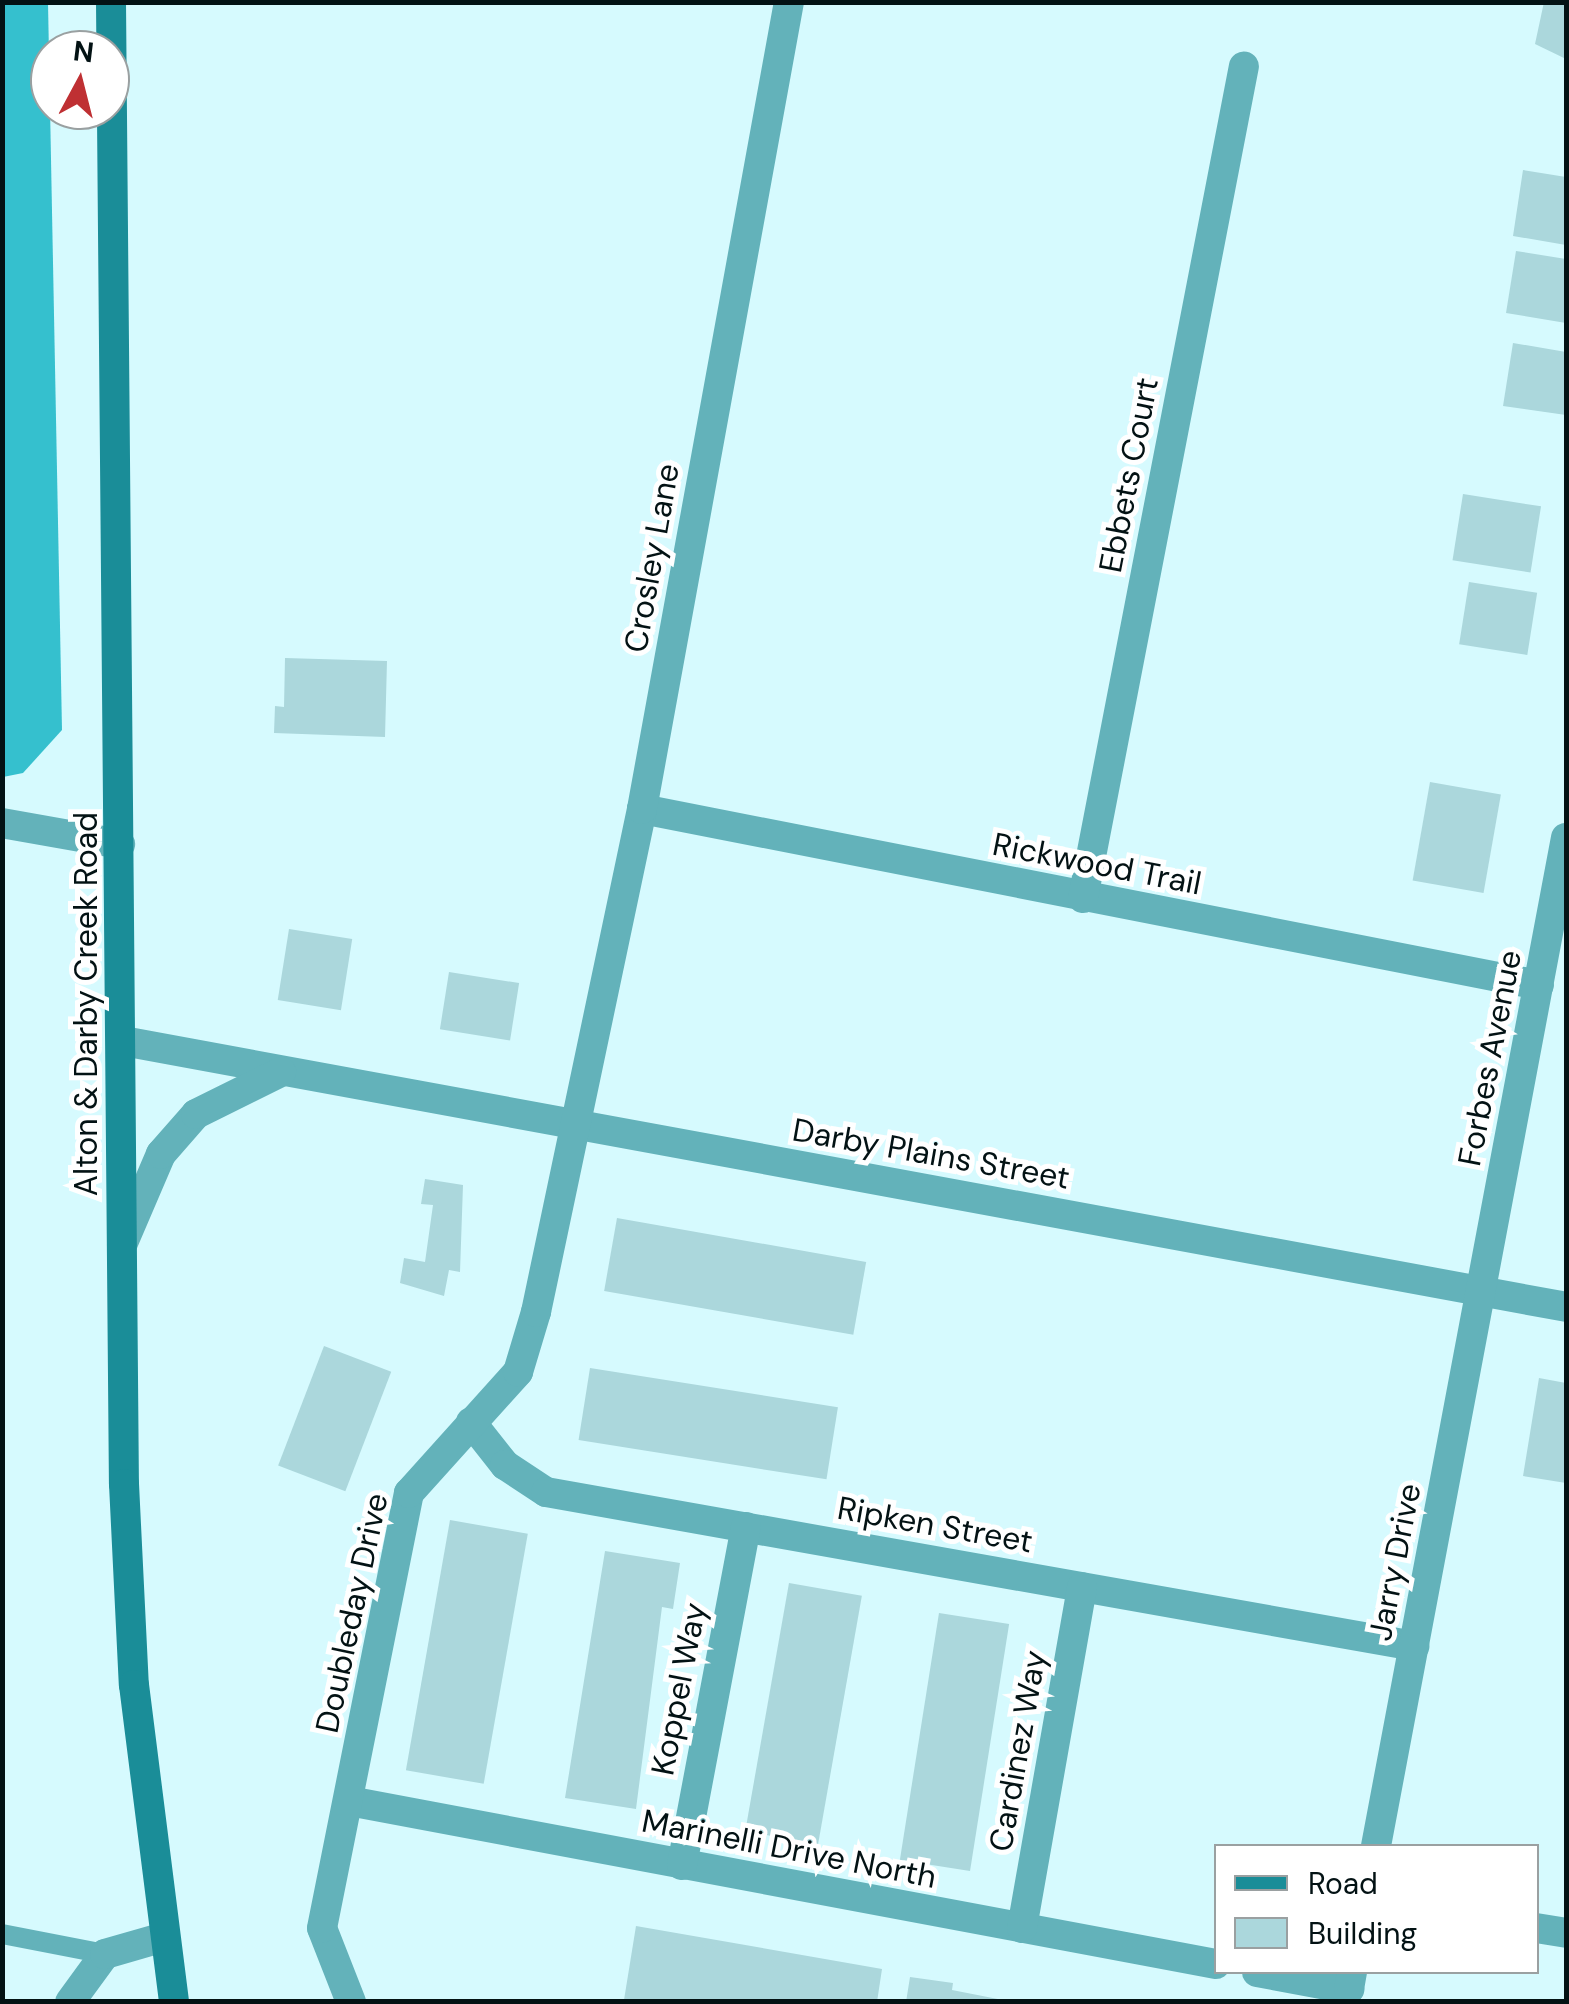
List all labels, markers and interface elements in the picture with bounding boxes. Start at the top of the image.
north arrow [30,30,130,130]
text: N [71,32,96,71]
street label: Ebbets Court [1091,374,1167,576]
street label: Crosley Lane [617,461,687,655]
street label: Alton & Darby Creek Road [67,812,105,1196]
street label: Rickwood Trail [989,825,1205,903]
street label: Forbes Avenue [1450,947,1530,1169]
street label: Darby Plains Street [789,1111,1073,1197]
street label: Jarry Drive [1361,1480,1429,1644]
street label: Ripken Street [834,1489,1036,1561]
street label: Doubleday Drive [308,1490,396,1736]
street label: Koppel Way [643,1600,715,1778]
street label: Cardinez Way [981,1648,1055,1854]
street label: Marinelli Drive North [639,1802,939,1896]
legend [1214,1844,1539,1974]
text: Road [1308,1864,1378,1903]
text: Building [1308,1914,1417,1953]

